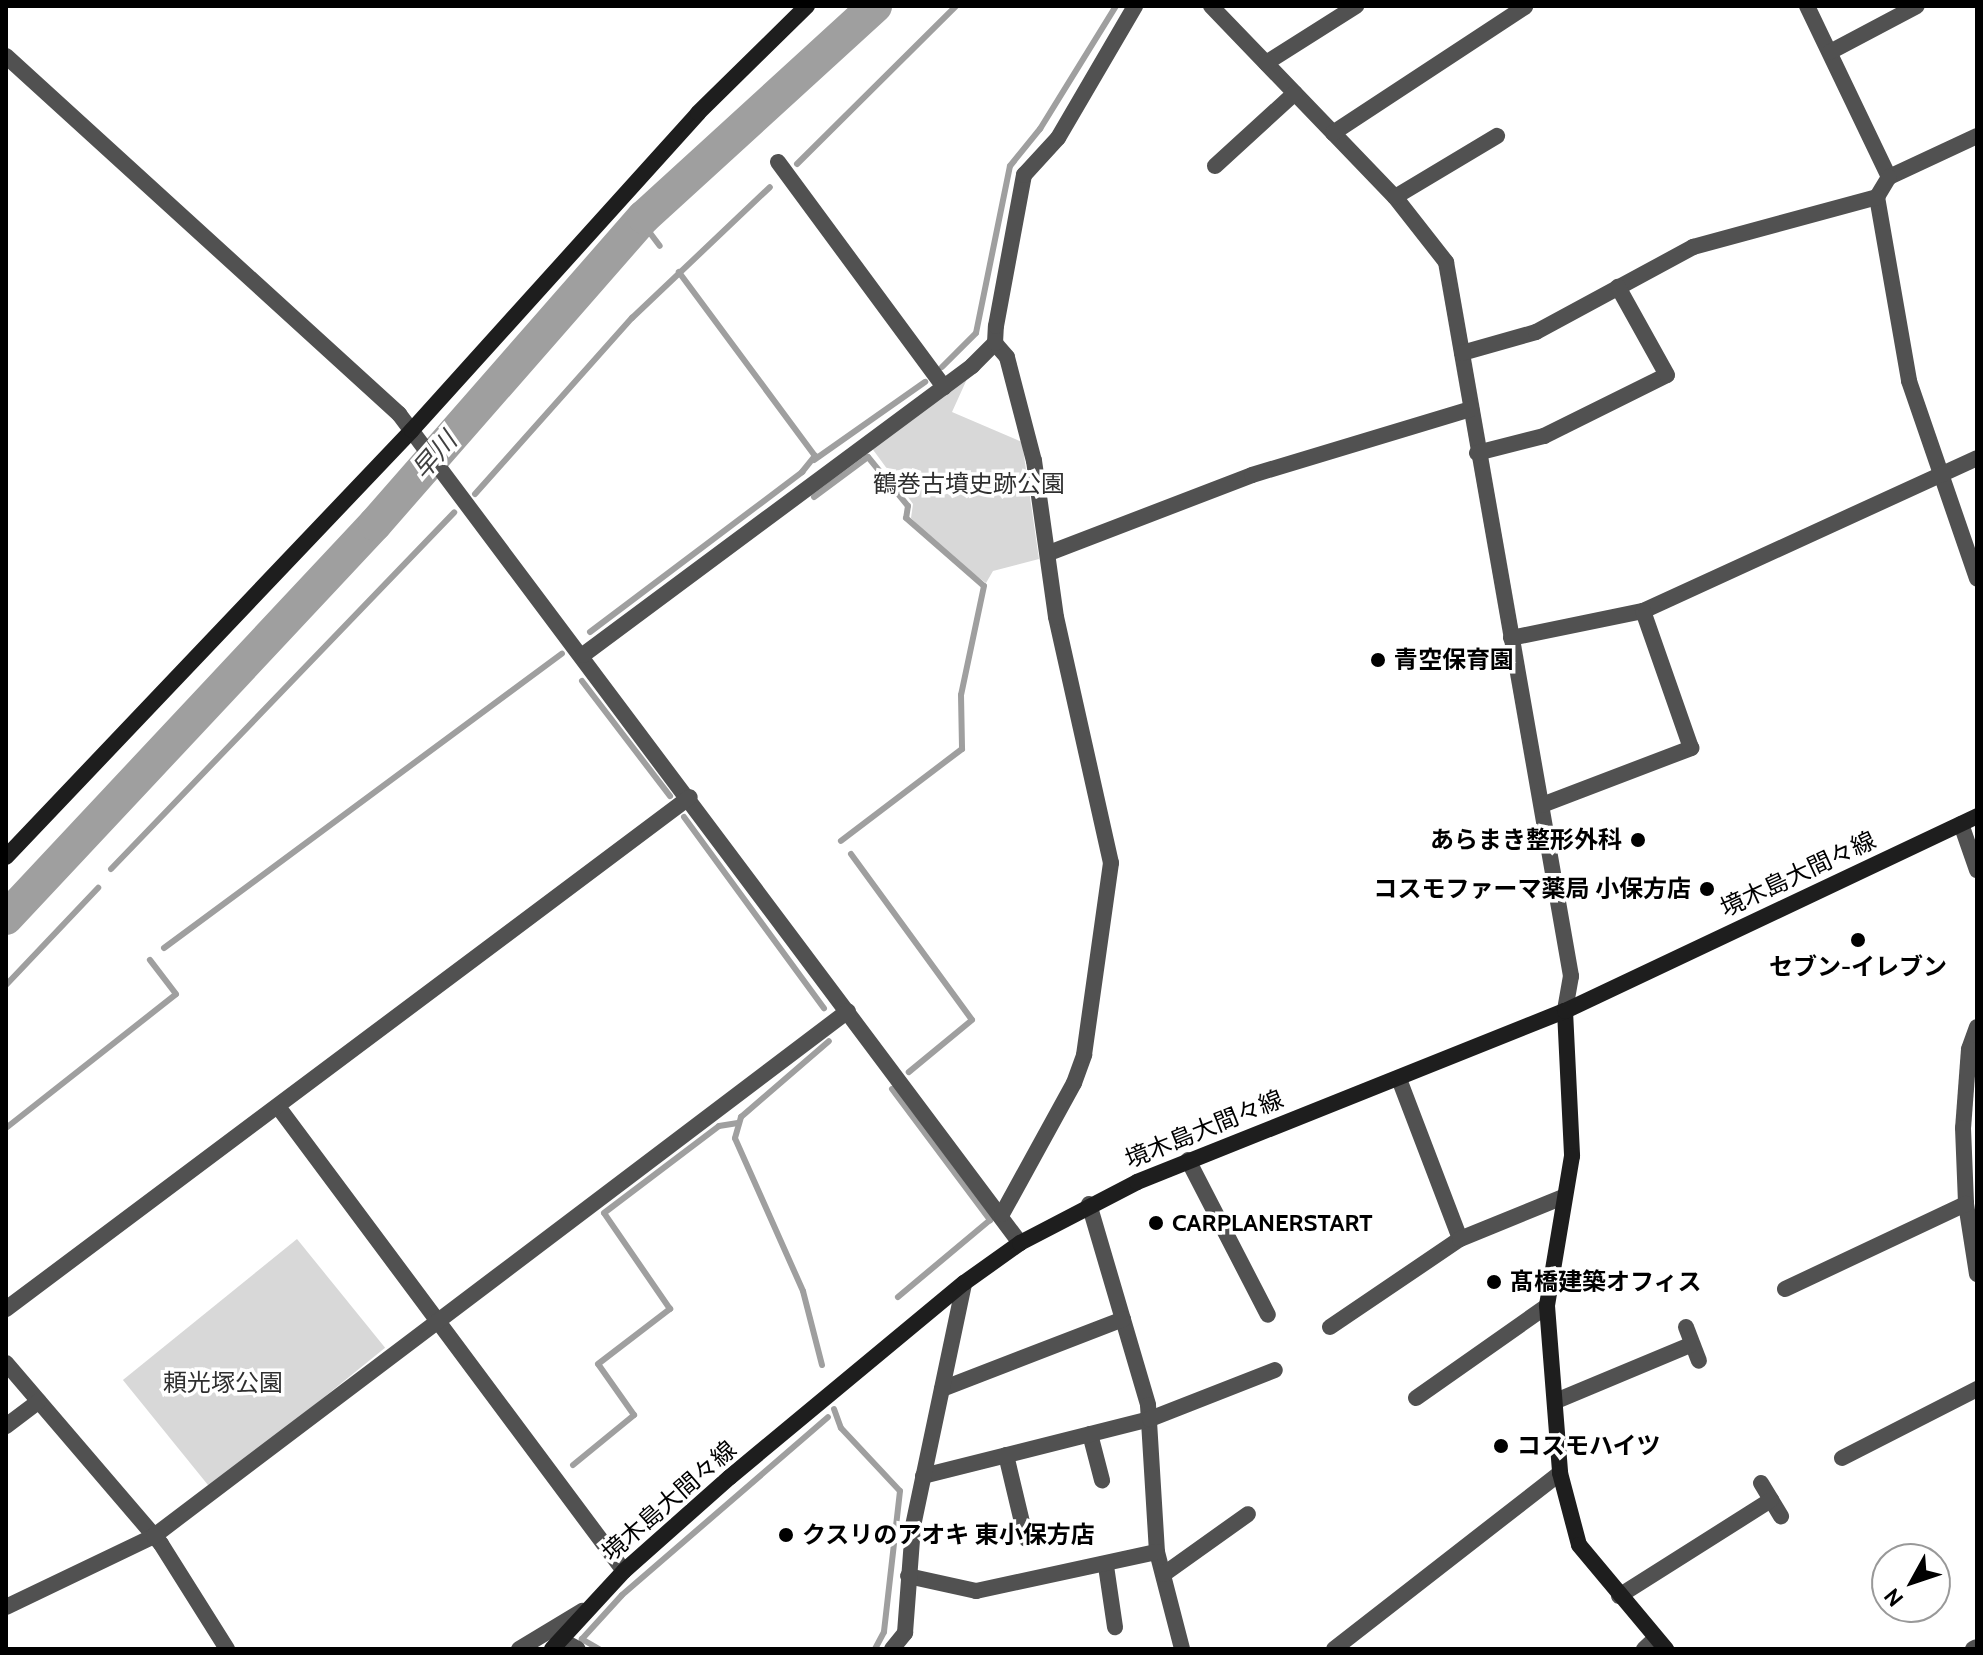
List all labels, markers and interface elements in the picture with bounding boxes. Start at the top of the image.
water label: 早川 [406,426,464,486]
park label: 鶴巻古墳史跡公園 [873,470,1065,498]
place label: 青空保育園 [1394,646,1514,674]
marker: 青空保育園 [1369,651,1387,669]
street label: 境木島大間々線 [1716,825,1880,923]
place label: あらまき整形外科 [1430,826,1622,854]
marker: あらまき整形外科 [1629,831,1647,849]
place label: コスモファーマ薬局 小保方店 [1374,875,1691,903]
marker: コスモファーマ薬局 小保方店 [1698,880,1716,898]
marker: セブン-イレブン [1849,931,1867,949]
place label: セブン-イレブン [1769,953,1947,981]
street label: 境木島大間々線 [1121,1084,1287,1174]
place label: CARPLANERSTART [1172,1209,1373,1237]
marker: CARPLANERSTART [1147,1214,1165,1232]
place label: 髙橋建築オフィス [1510,1268,1702,1296]
marker: 髙橋建築オフィス [1485,1273,1503,1291]
park label: 頼光塚公園 [163,1369,283,1397]
place label: コスモハイツ [1517,1432,1661,1460]
street label: 境木島大間々線 [596,1435,742,1567]
marker: コスモハイツ [1492,1437,1510,1455]
place label: クスリのアオキ 東小保方店 [802,1521,1095,1549]
marker: クスリのアオキ 東小保方店 [777,1526,795,1544]
north arrow [1871,1543,1951,1623]
text: N [1878,1583,1909,1612]

